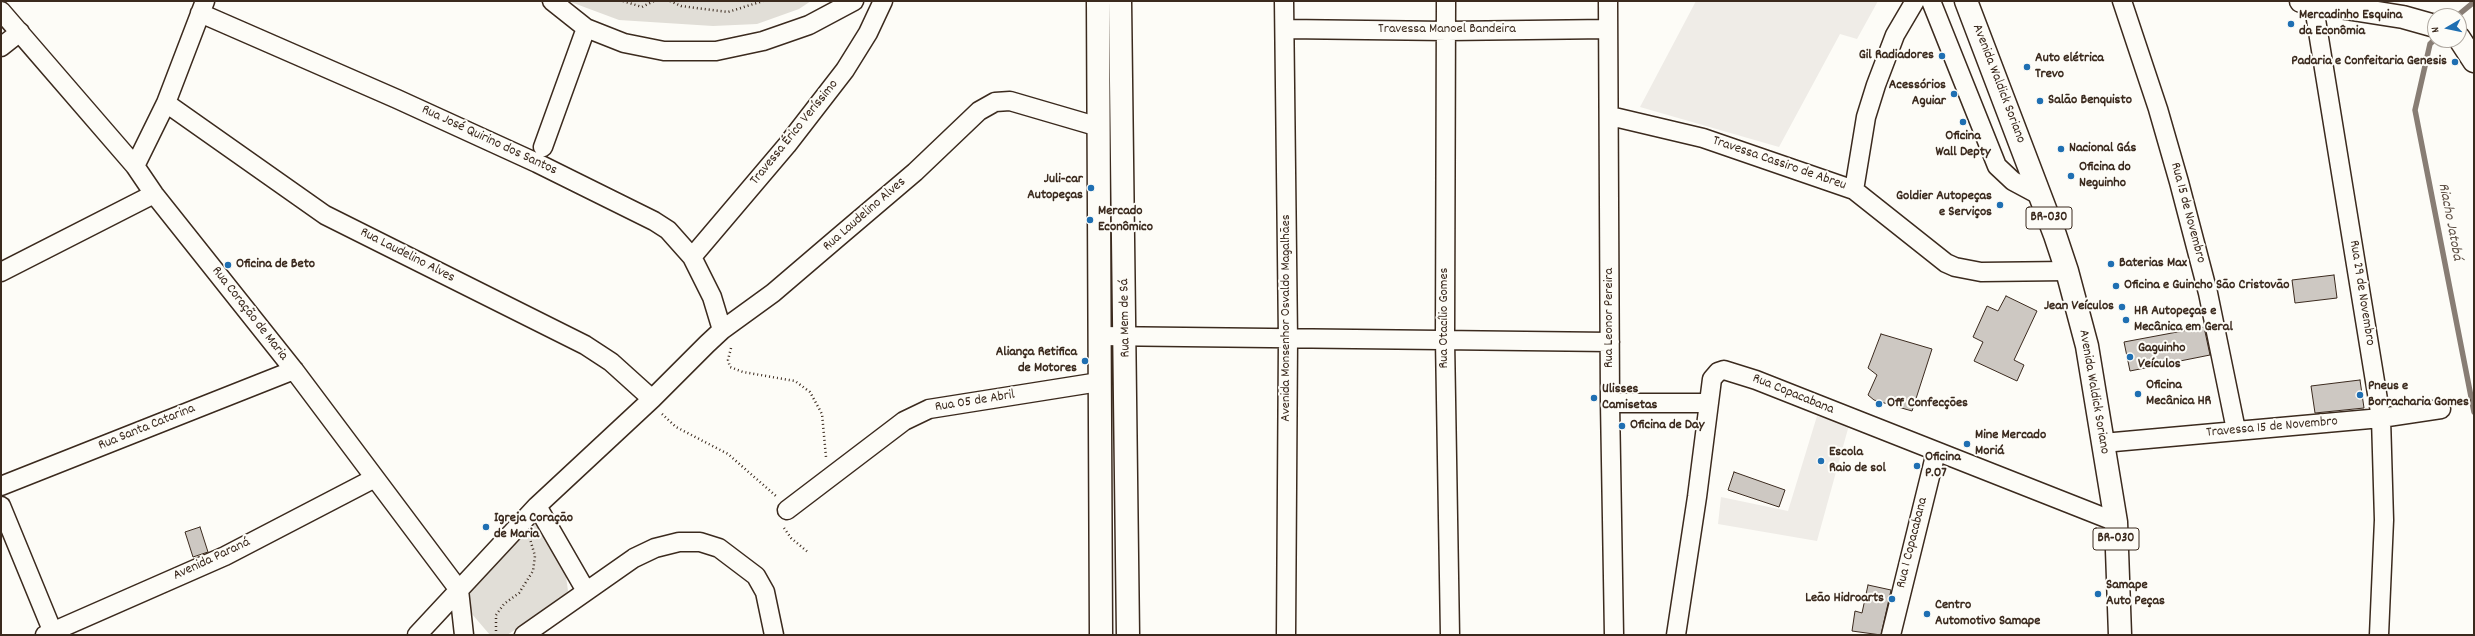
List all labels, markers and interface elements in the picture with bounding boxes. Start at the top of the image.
place label: Mercadinho Esquina da Econômia [2299,8,2402,40]
north arrow [2427,8,2467,48]
marker: Mercadinho Esquina da Econômia [2286,19,2296,29]
street label: Travessa Manoel Bandeira [1378,22,1516,38]
street label: Avenida Waldick Soriano [1968,22,2028,146]
text: N [2428,26,2444,34]
place label: Gil Radiadores [1859,48,1934,64]
marker: Gil Radiadores [1937,51,1947,61]
place label: Auto elétrica Trevo [2035,51,2104,84]
place label: Padaria e Confeitaria Genesis [2291,54,2447,70]
marker: Padaria e Confeitaria Genesis [2450,57,2460,67]
marker: Auto elétrica Trevo [2022,62,2032,72]
street label: Travessa Érico Veríssimo [747,77,843,189]
place label: Acessórios Aguiar [1889,78,1946,110]
marker: Acessórios Aguiar [1949,89,1959,99]
place label: Salão Benquisto [2048,93,2132,109]
marker: Salão Benquisto [2035,96,2045,106]
street label: Rua José Quirino dos Santos [418,102,560,180]
marker: Oficina Wall Depty [1958,117,1968,127]
place label: Oficina Wall Depty [1935,129,1991,162]
street label: Travessa Cassiro de Abreu [1710,133,1848,195]
place label: Nacional Gás [2069,141,2136,157]
marker: Nacional Gás [2056,144,2066,154]
place label: Oficina do Neguinho [2079,160,2131,192]
street label: Rua 15 de Novembro [2165,161,2209,265]
marker: Oficina do Neguinho [2066,171,2076,181]
place label: Juli-car Autopeças [1027,172,1083,204]
street label: Rua Laudelino Alves [820,174,910,256]
water label: Riacho Jatobá [2433,182,2465,262]
marker: Juli-car Autopeças [1086,183,1096,193]
place label: Goldier Autopeças e Serviços [1896,189,1992,222]
marker: Goldier Autopeças e Serviços [1995,200,2005,210]
place label: Mercado Econômico [1098,204,1153,236]
road number: BR-030 [2026,207,2072,229]
street label: Avenida Monsenhor Osvaldo Magalhães [1279,214,1295,422]
marker: Mercado Econômico [1085,215,1095,225]
street label: Rua Laudelino Alves [357,225,457,287]
street label: Rua 29 de Novembro [2344,239,2378,347]
place label: Baterias Max [2119,256,2187,272]
place label: Oficina de Beto [236,257,315,273]
marker: Baterias Max [2106,259,2116,269]
marker: Oficina de Beto [223,260,233,270]
street label: Rua Coração de Maria [207,264,291,364]
street label: Rua Otacílio Gomes [1437,268,1453,368]
street label: Rua Leonor Pereira [1602,268,1618,368]
street label: Rua Mem de Sá [1117,278,1135,358]
place label: Oficina e Guincho São Cristovão [2124,278,2290,294]
marker: Oficina e Guincho São Cristovão [2111,281,2121,291]
place label: Jean Veículos [2044,299,2114,315]
marker: Jean Veículos [2117,302,2127,312]
place label: HR Autopeças e Mecânica em Geral [2134,304,2233,336]
marker: HR Autopeças e Mecânica em Geral [2121,315,2131,325]
street label: Avenida Waldick Soriano [2074,328,2112,456]
place label: Gaguinho Veículos [2138,341,2185,374]
place label: Aliança Retifica de Motores [996,345,1077,378]
marker: Gaguinho Veículos [2125,352,2135,362]
marker: Aliança Retifica de Motores [1080,356,1090,366]
street label: Rua Copacabana [1750,371,1836,419]
place label: Oficina Mecânica HR [2146,378,2211,410]
place label: Pneus e Borracharia Gomes [2368,379,2469,412]
place label: Ulisses Camisetas [1602,382,1657,414]
street label: Rua 05 de Abril [934,387,1016,417]
marker: Oficina Mecânica HR [2133,389,2143,399]
marker: Pneus e Borracharia Gomes [2355,390,2365,400]
marker: Ulisses Camisetas [1589,393,1599,403]
place label: Off Confecções [1887,396,1968,412]
marker: Off Confecções [1874,399,1884,409]
street label: Rua Santa Catarina [96,401,198,455]
street label: Travessa 15 de Novembro [2206,414,2338,442]
place label: Oficina de Day [1630,418,1704,434]
marker: Oficina de Day [1617,421,1627,431]
place label: Mine Mercado Moriá [1975,428,2046,460]
marker: Mine Mercado Moriá [1962,439,1972,449]
place label: Escola Raio de sol [1829,445,1886,478]
place label: Oficina P.07 [1925,450,1961,482]
marker: Escola Raio de sol [1816,456,1826,466]
marker: Oficina P.07 [1912,461,1922,471]
street label: Rua 1 Copacabana [1894,496,1932,590]
place label: Igreja Coração de Maria [494,511,573,544]
marker: Igreja Coração de Maria [481,522,491,532]
road number: BR-030 [2093,528,2139,550]
street label: Avenida Paraná [171,535,253,585]
place label: Samape Auto Peças [2106,578,2165,610]
marker: Samape Auto Peças [2093,589,2103,599]
place label: Leão Hidroarts [1805,591,1884,607]
marker: Leão Hidroarts [1887,594,1897,604]
place label: Centro Automotivo Samape [1935,598,2040,630]
marker: Centro Automotivo Samape [1922,609,1932,619]

